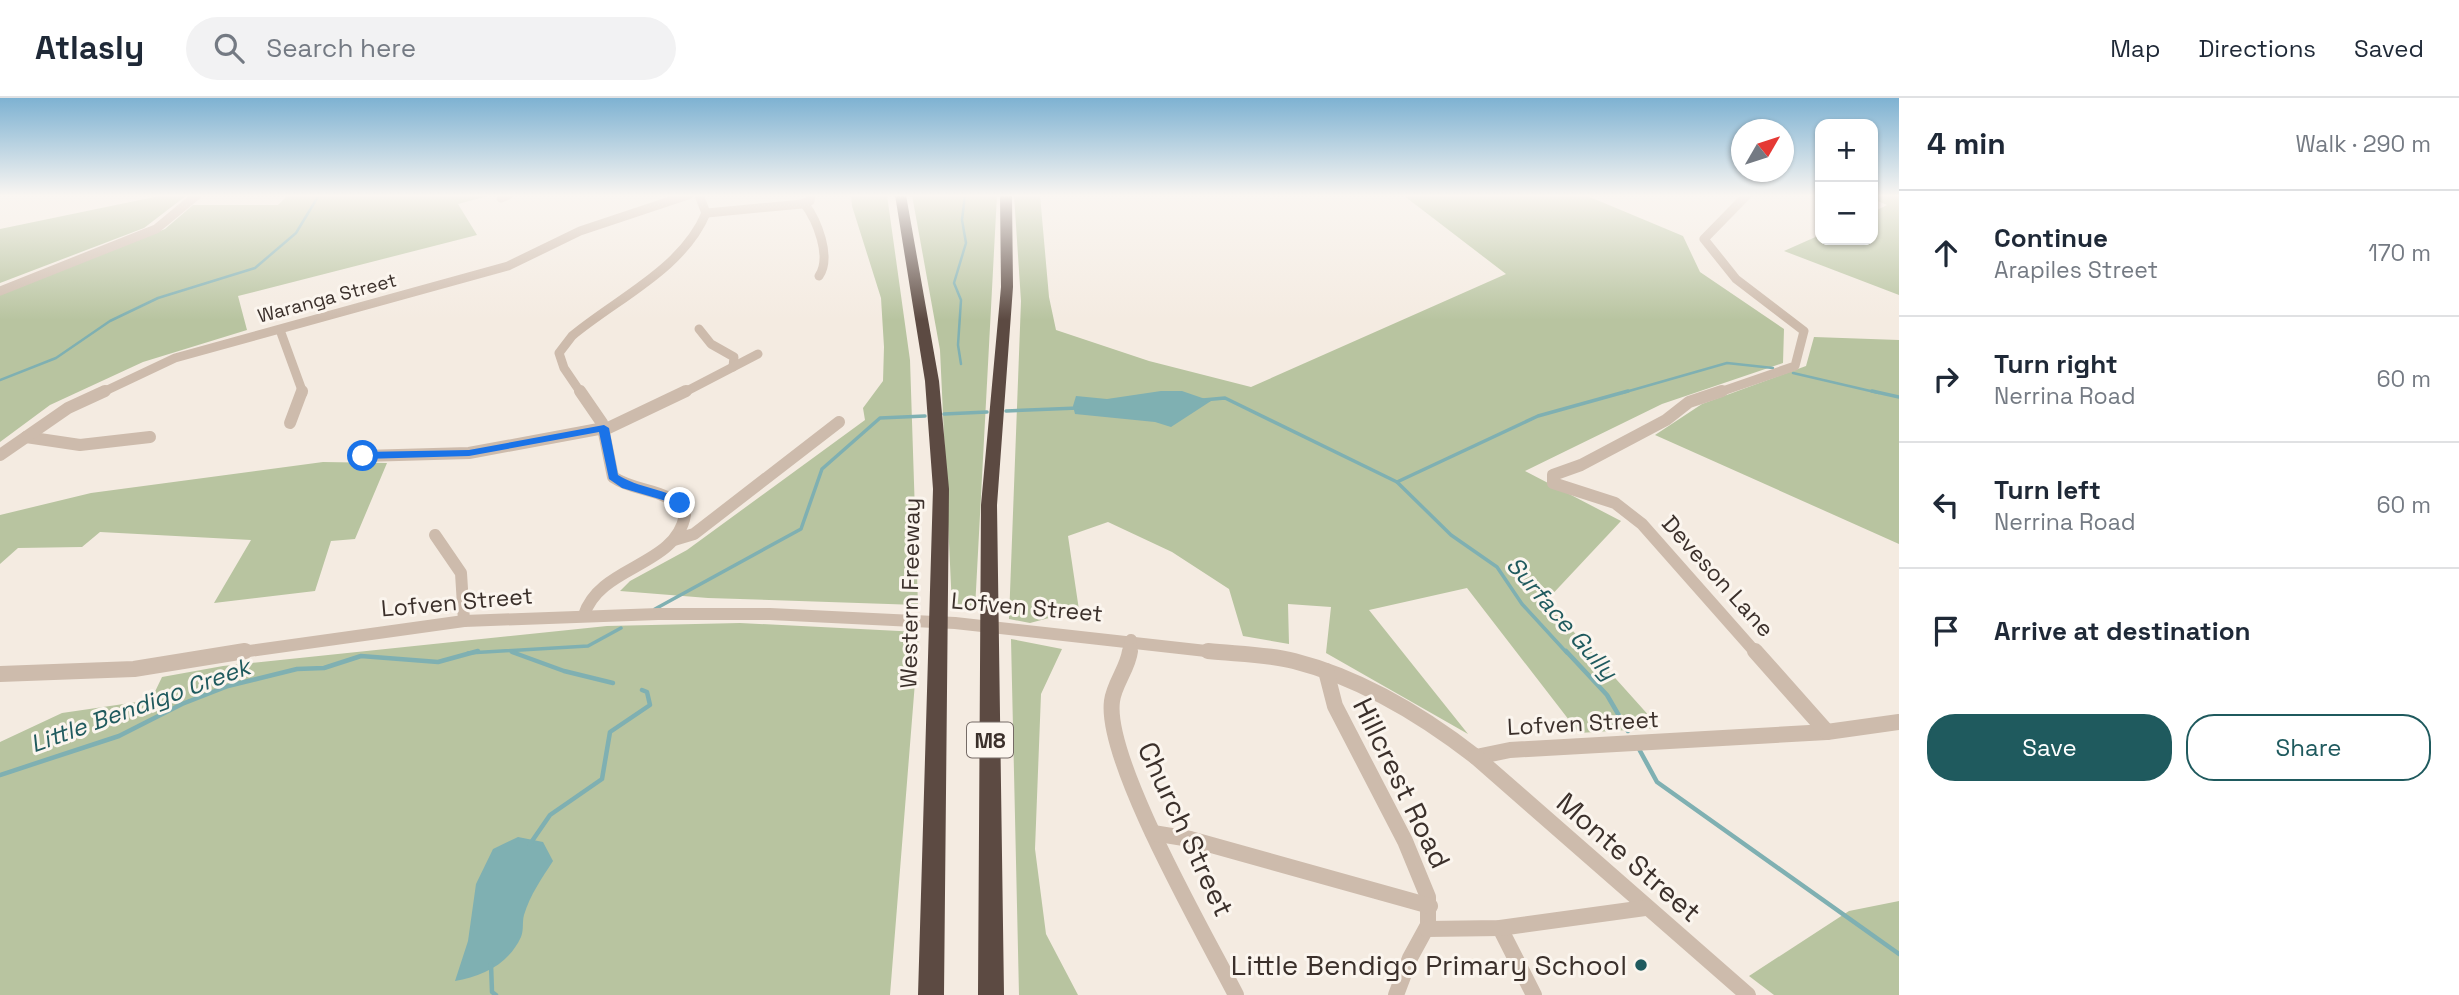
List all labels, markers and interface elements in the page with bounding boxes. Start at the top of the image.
search box [186,17,676,80]
text: Atlasly [35,27,144,69]
icon: search [210,29,248,67]
text: Search here [266,31,416,65]
text: Map [2110,33,2160,64]
text: Directions [2198,33,2316,64]
text: Saved [2354,33,2424,64]
north arrow [1731,119,1794,182]
map controls [1815,119,1878,245]
button: + [1815,119,1878,182]
text: 4 min [1927,124,2006,163]
text: Walk · 290 m [2295,129,2431,159]
button: − [1815,182,1878,245]
text: Continue [1994,221,2108,255]
icon: ahead [1927,234,1965,272]
text: 170 m [2368,238,2431,268]
text: Arapiles Street [1994,255,2158,285]
street label: Waranga Street [255,267,399,329]
text: Turn right [1994,347,2118,381]
icon: right [1927,360,1965,398]
text: 60 m [2376,364,2431,394]
text: Nerrina Road [1994,381,2136,411]
route start [347,440,378,471]
text: Turn left [1994,473,2101,507]
icon: left [1927,486,1965,524]
route end [664,487,695,518]
text: 60 m [2376,490,2431,520]
street label: Western Freeway [893,497,927,689]
text: Nerrina Road [1994,507,2136,537]
street label: Deveson Lane [1655,509,1781,643]
water label: Surface Gully [1500,550,1625,687]
street label: Lofven Street [380,580,534,624]
street label: Lofven Street [950,585,1104,629]
icon: arrive [1927,612,1965,650]
text: Arrive at destination [1994,614,2251,648]
water label: Little Bendigo Creek [26,650,257,759]
street label: Hillcrest Road [1345,692,1459,874]
street label: Lofven Street [1506,704,1660,742]
button: Save [1927,714,2172,781]
button: Share [2186,714,2431,781]
road number: M8 [967,722,1013,758]
street label: Church Street [1130,736,1242,922]
street label: Monte Street [1549,784,1709,930]
place label: Little Bendigo Primary School [1231,947,1627,983]
marker: Little Bendigo Primary School [1633,957,1649,973]

